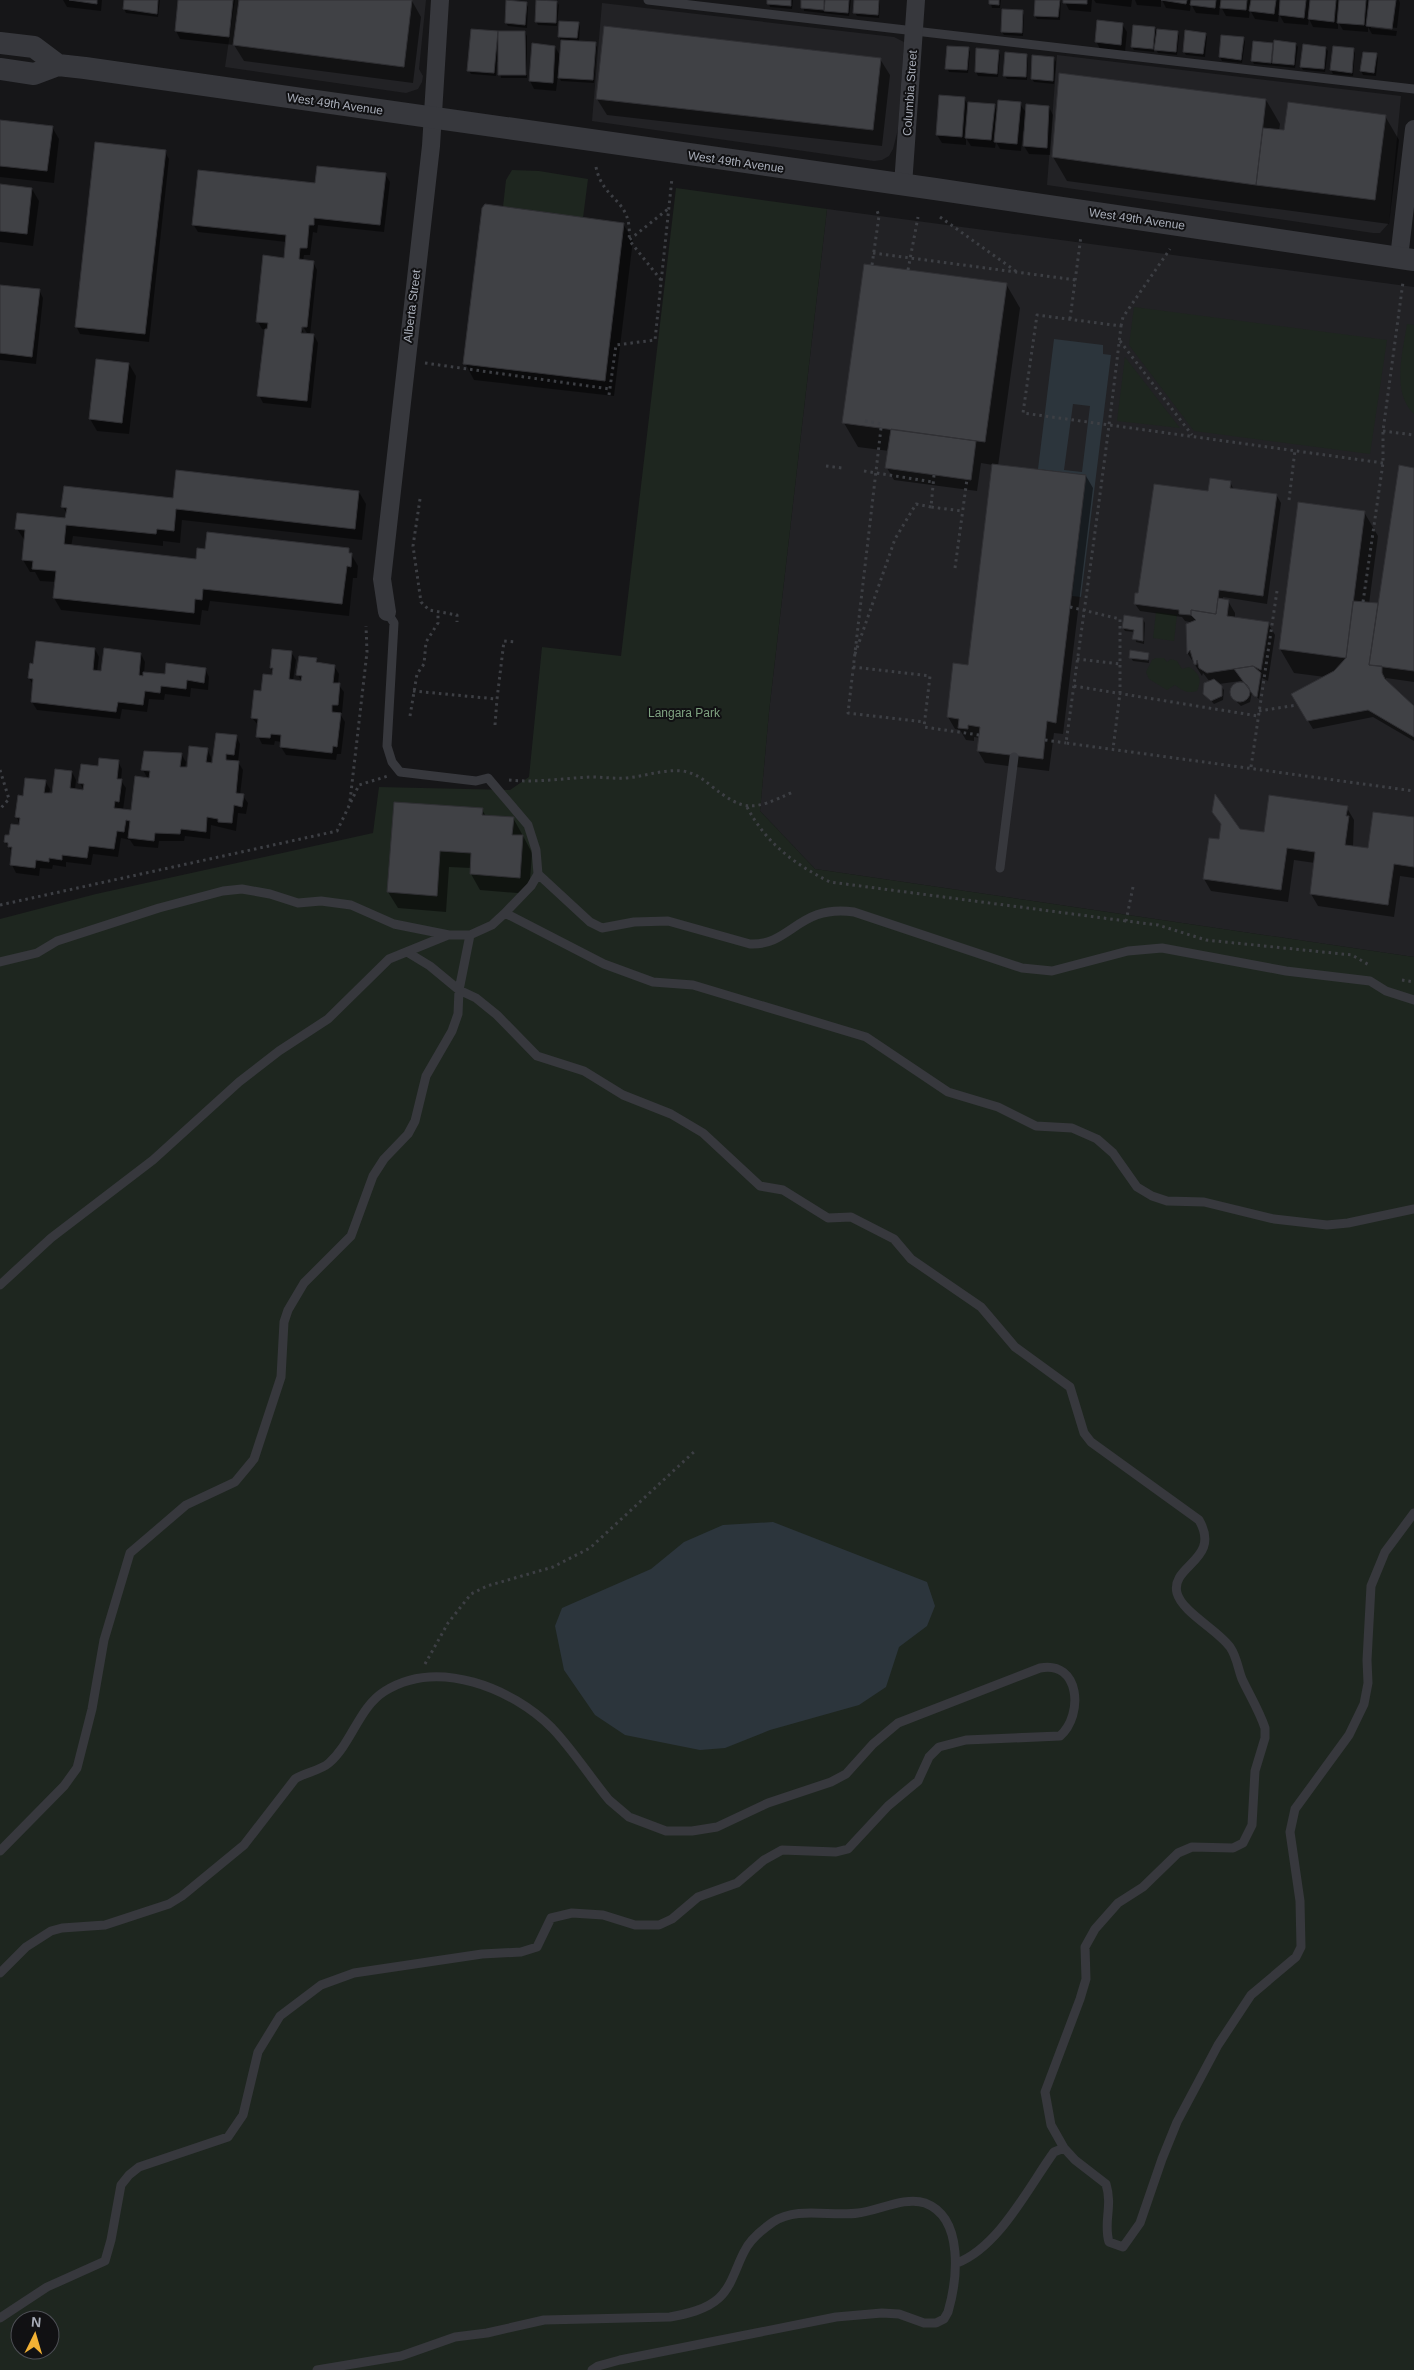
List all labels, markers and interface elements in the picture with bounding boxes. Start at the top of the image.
street label: Columbia Street [900,49,920,136]
street label: West 49th Avenue [286,90,384,118]
street label: West 49th Avenue [687,148,785,176]
street label: West 49th Avenue [1088,205,1186,233]
street label: Alberta Street [401,268,423,343]
park label: Langara Park [648,706,721,720]
north arrow [10,2310,60,2360]
text: N [30,2314,42,2330]

